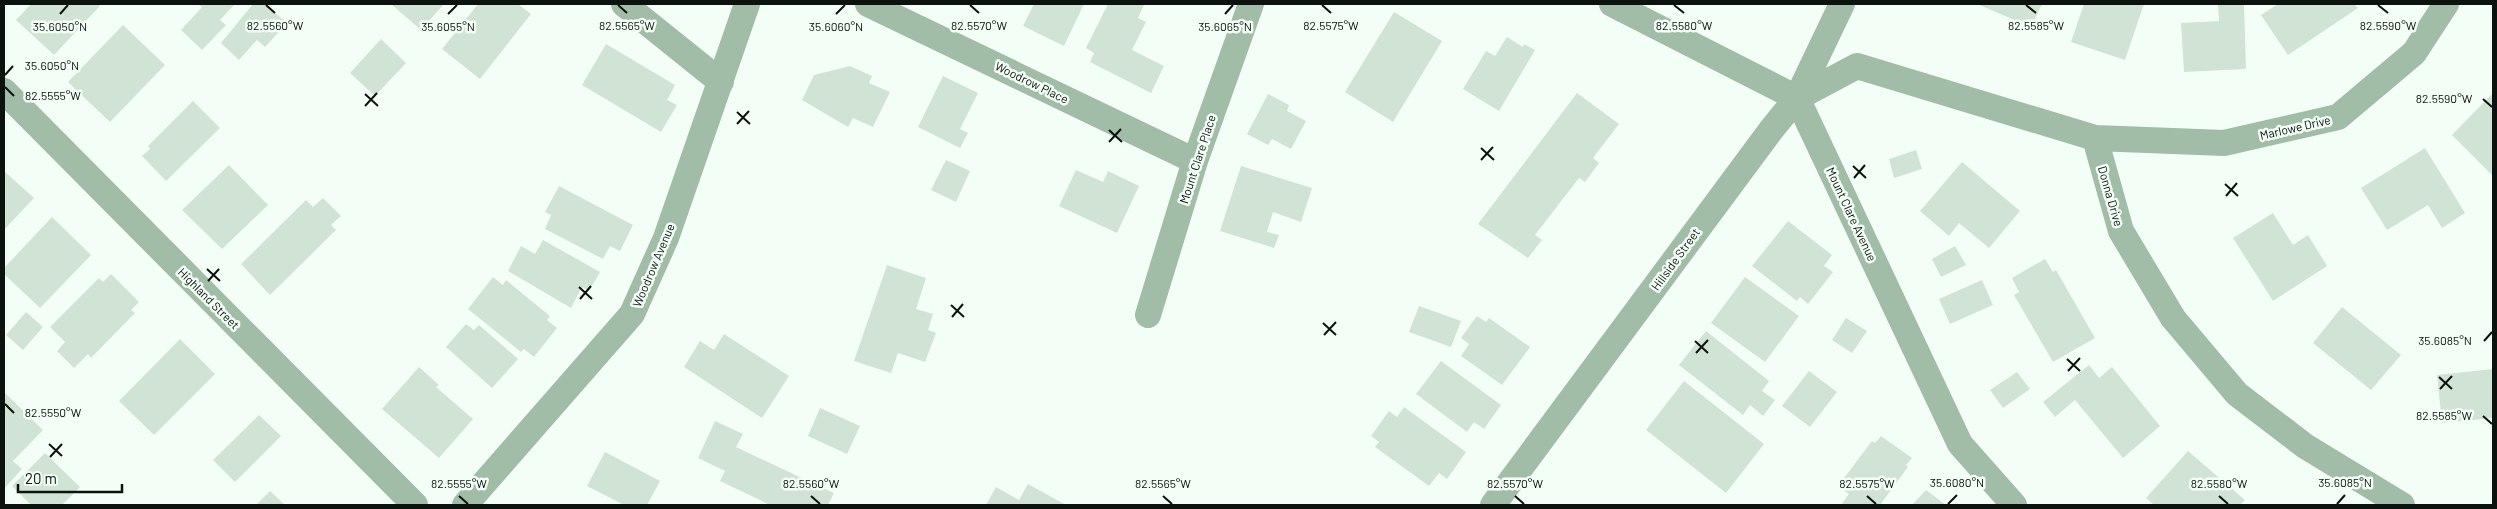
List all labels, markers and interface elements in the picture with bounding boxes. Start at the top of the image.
text: 82.5560°W [247,18,304,32]
text: 82.5565°W [599,18,655,32]
text: 82.5570°W [951,18,1007,32]
text: 82.5575°W [1303,18,1359,32]
text: 82.5580°W [1656,18,1713,32]
text: 82.5585°W [2008,18,2064,32]
text: 82.5590°W [2360,18,2417,32]
text: 35.6050°N [33,19,87,33]
text: 35.6055°N [421,19,475,33]
text: 35.6060°N [809,19,863,33]
text: 35.6065°N [1198,19,1252,33]
text: 35.6050°N [25,58,79,72]
street label: Woodrow Place [993,58,1071,106]
text: 82.5555°W [25,88,81,102]
text: 82.5590°W [2416,91,2473,105]
street label: Marlowe Drive [2258,112,2332,142]
street label: Mount Clare Place [1176,113,1218,205]
street label: Donna Drive [2096,164,2126,228]
street label: Mount Clare Avenue [1824,165,1880,263]
street label: Woodrow Avenue [629,221,677,309]
street label: Hillside Street [1648,225,1702,293]
street label: Highland Street [175,264,243,332]
text: 35.6085°N [2418,333,2472,347]
text: 82.5550°W [25,405,82,419]
text: 82.5585°W [2416,408,2472,422]
scale bar [18,462,121,494]
text: 20 m [25,469,57,487]
text: 35.6080°N [1930,475,1984,489]
text: 35.6085°N [2318,475,2372,489]
text: 82.5555°W [431,476,487,490]
text: 82.5560°W [783,476,840,490]
text: 82.5565°W [1135,476,1191,490]
text: 82.5570°W [1487,476,1543,490]
text: 82.5575°W [1839,476,1895,490]
text: 82.5580°W [2191,476,2248,490]

